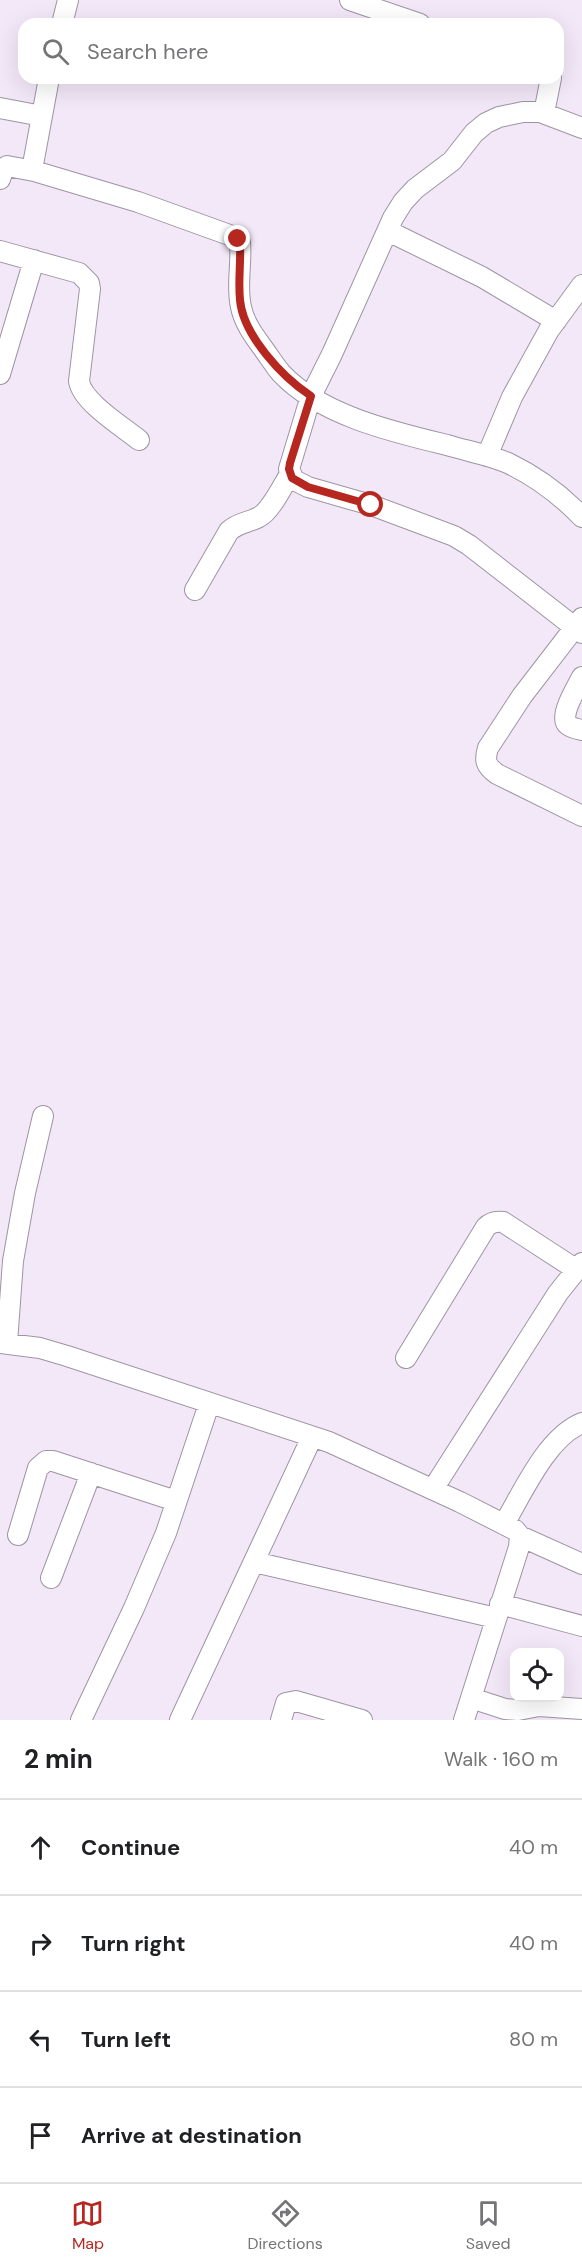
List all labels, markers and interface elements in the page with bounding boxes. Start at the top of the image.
search box [18,18,564,84]
icon: search [39,35,72,68]
text: Search here [87,37,208,66]
route end [224,225,250,251]
route start [357,491,383,517]
map controls [510,1648,564,1702]
button: locate [510,1648,564,1702]
text: 2 min [24,1742,93,1776]
text: Walk · 160 m [444,1746,558,1772]
icon: ahead [24,1831,57,1864]
text: Continue [81,1833,180,1862]
text: 40 m [509,1834,558,1860]
icon: right [24,1927,57,1960]
text: Turn right [81,1929,186,1958]
text: 40 m [509,1930,558,1956]
icon: left [24,2023,57,2056]
text: Turn left [81,2025,171,2054]
text: 80 m [509,2026,558,2052]
icon: arrive [24,2119,57,2152]
text: Arrive at destination [81,2121,302,2150]
tab: Map [71,2197,104,2254]
tab: Directions [247,2197,323,2254]
tab: Saved [466,2197,511,2254]

